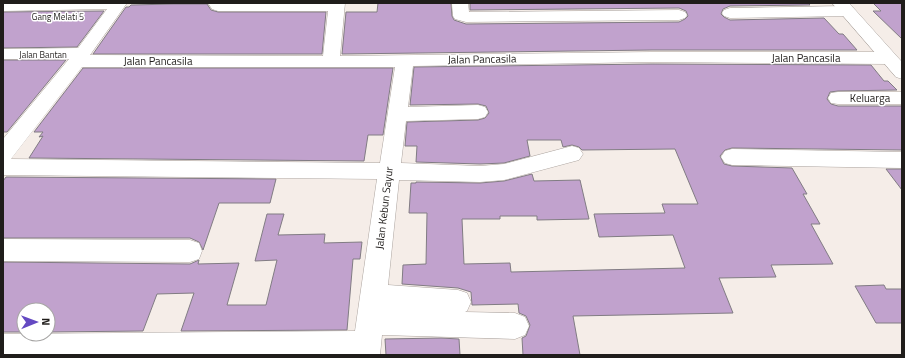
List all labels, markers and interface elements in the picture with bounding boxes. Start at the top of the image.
street label: Gang Melati 5 [32,10,84,23]
street label: Jalan Bantan [19,48,67,61]
street label: Jalan Pancasila [447,50,517,68]
street label: Jalan Pancasila [772,50,841,66]
street label: Jalan Pancasila [124,53,193,69]
street label: Keluarga [850,90,891,106]
street label: Jalan Kebun Sayur [371,166,397,250]
north arrow [16,302,56,342]
text: N [38,318,54,326]

